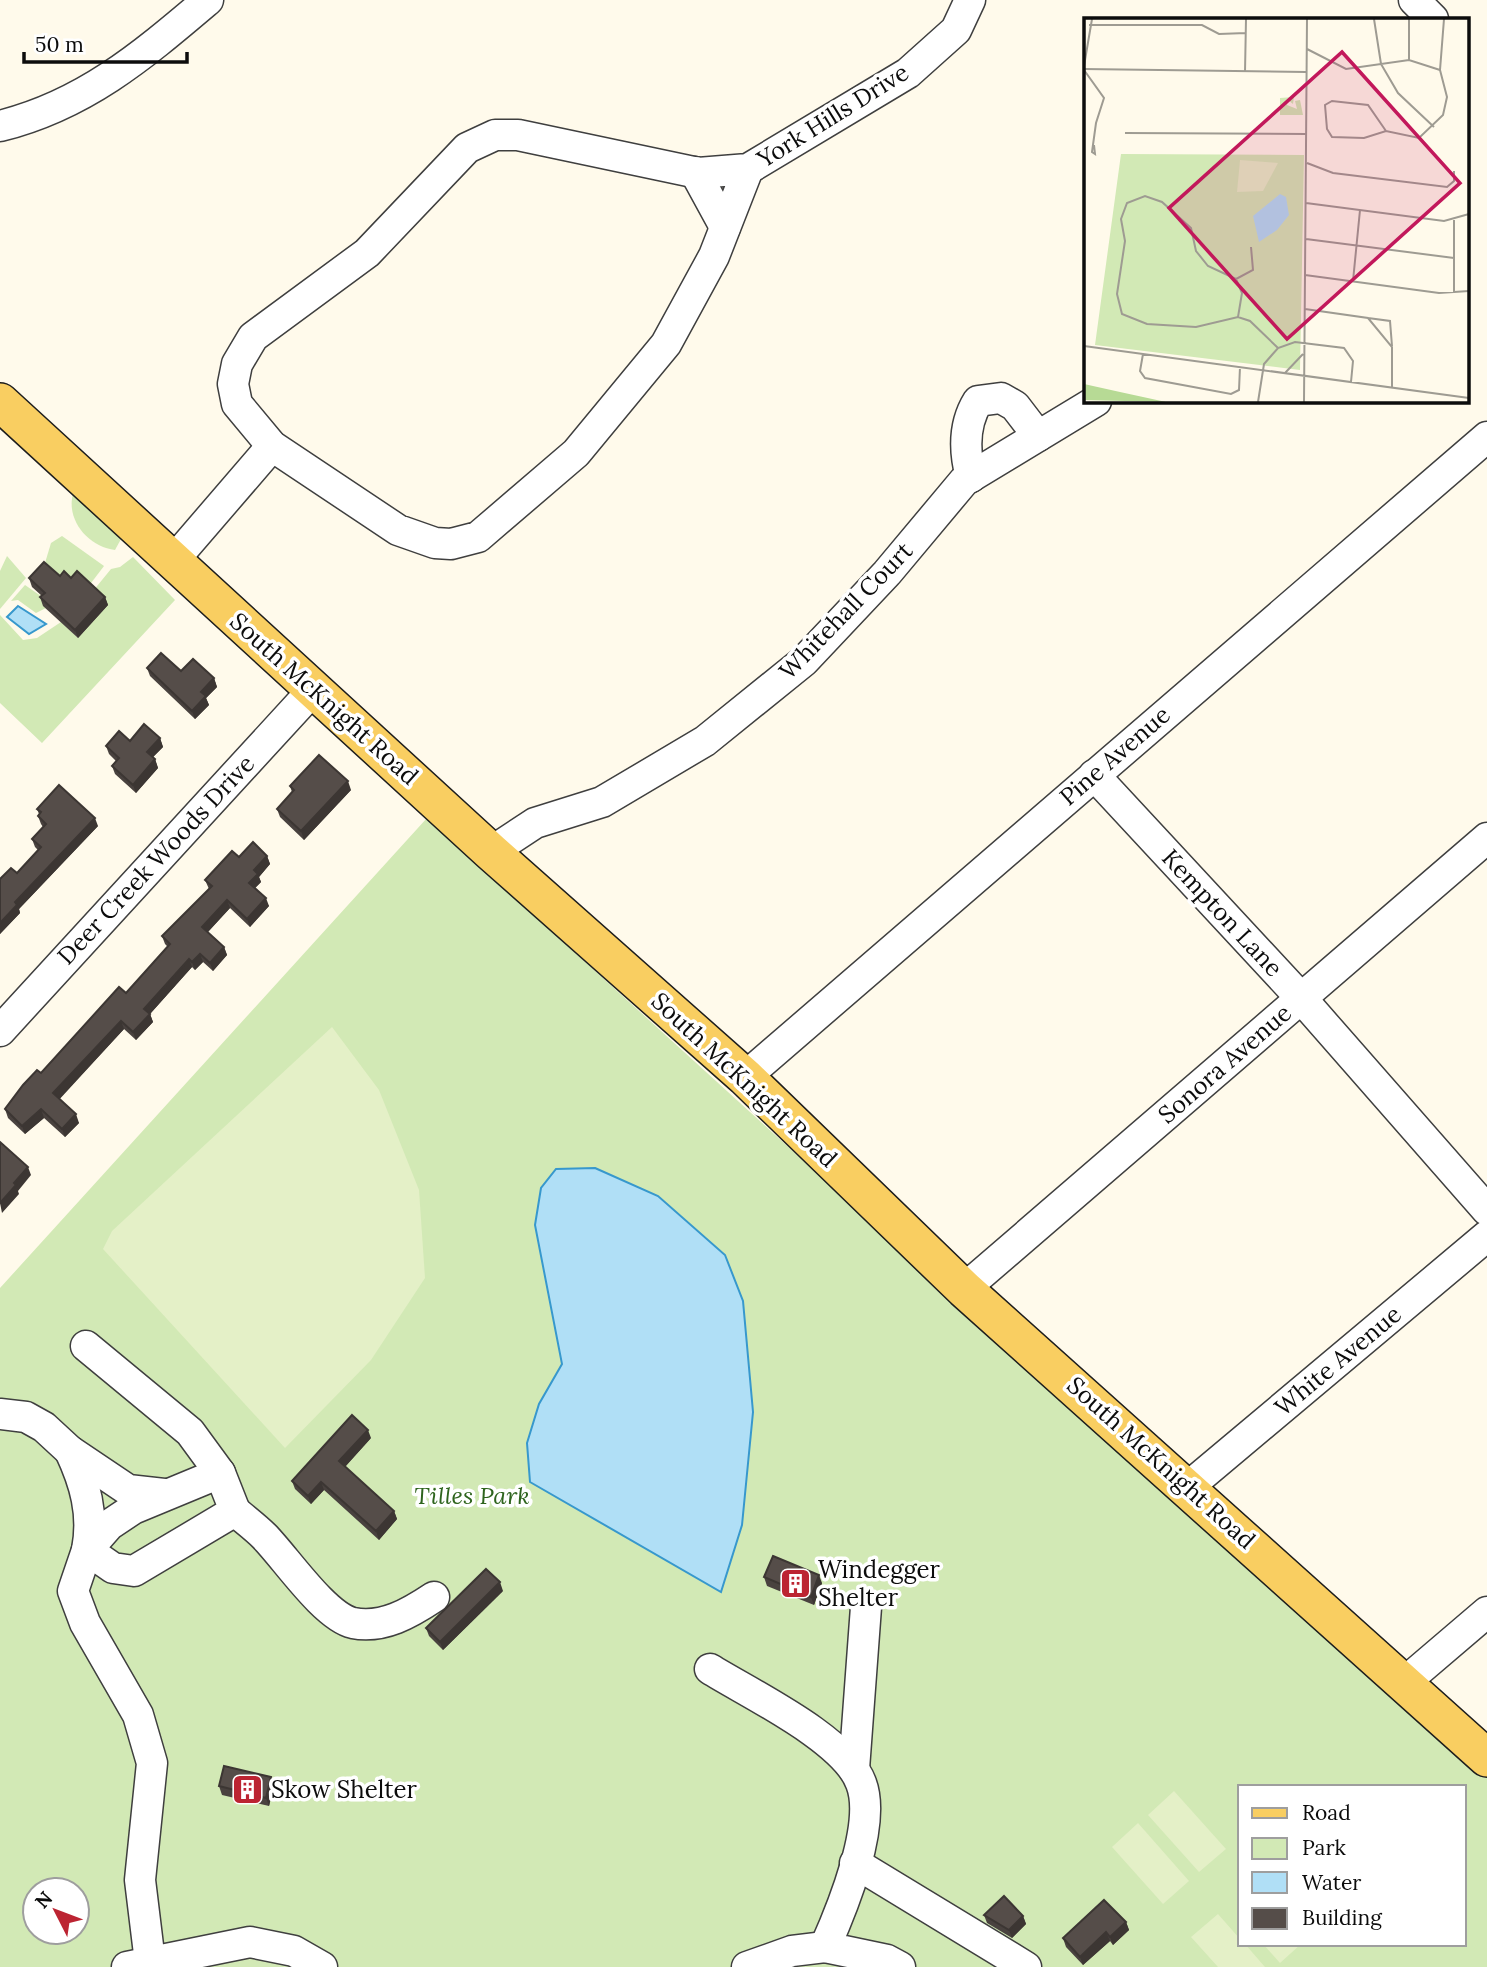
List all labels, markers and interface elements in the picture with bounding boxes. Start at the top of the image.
inset map [1084,18,1470,402]
scale bar [24,21,187,65]
text: 50 m [35,31,84,58]
street label: York Hills Drive [750,57,914,175]
street label: Whitehall Court [772,535,920,686]
street label: South McKnight Road [224,606,425,791]
street label: Pine Avenue [1053,699,1176,812]
street label: Deer Creek Woods Drive [50,748,261,971]
street label: Kempton Lane [1155,842,1289,983]
street label: South McKnight Road [645,985,844,1174]
street label: Sonora Avenue [1152,997,1298,1130]
street label: White Avenue [1268,1299,1407,1423]
street label: South McKnight Road [1061,1370,1262,1555]
park label: Tilles Park [414,1480,530,1511]
place label: Windegger Shelter [818,1554,941,1613]
building icon: Windegger Shelter [778,1567,812,1601]
building icon: Skow Shelter [231,1773,265,1807]
place label: Skow Shelter [271,1774,417,1805]
legend [1238,1785,1466,1946]
text: Road [1302,1799,1351,1826]
text: Park [1302,1834,1346,1861]
text: Water [1302,1869,1361,1896]
north arrow [21,1876,91,1946]
text: N [30,1886,57,1913]
text: Building [1302,1904,1382,1931]

